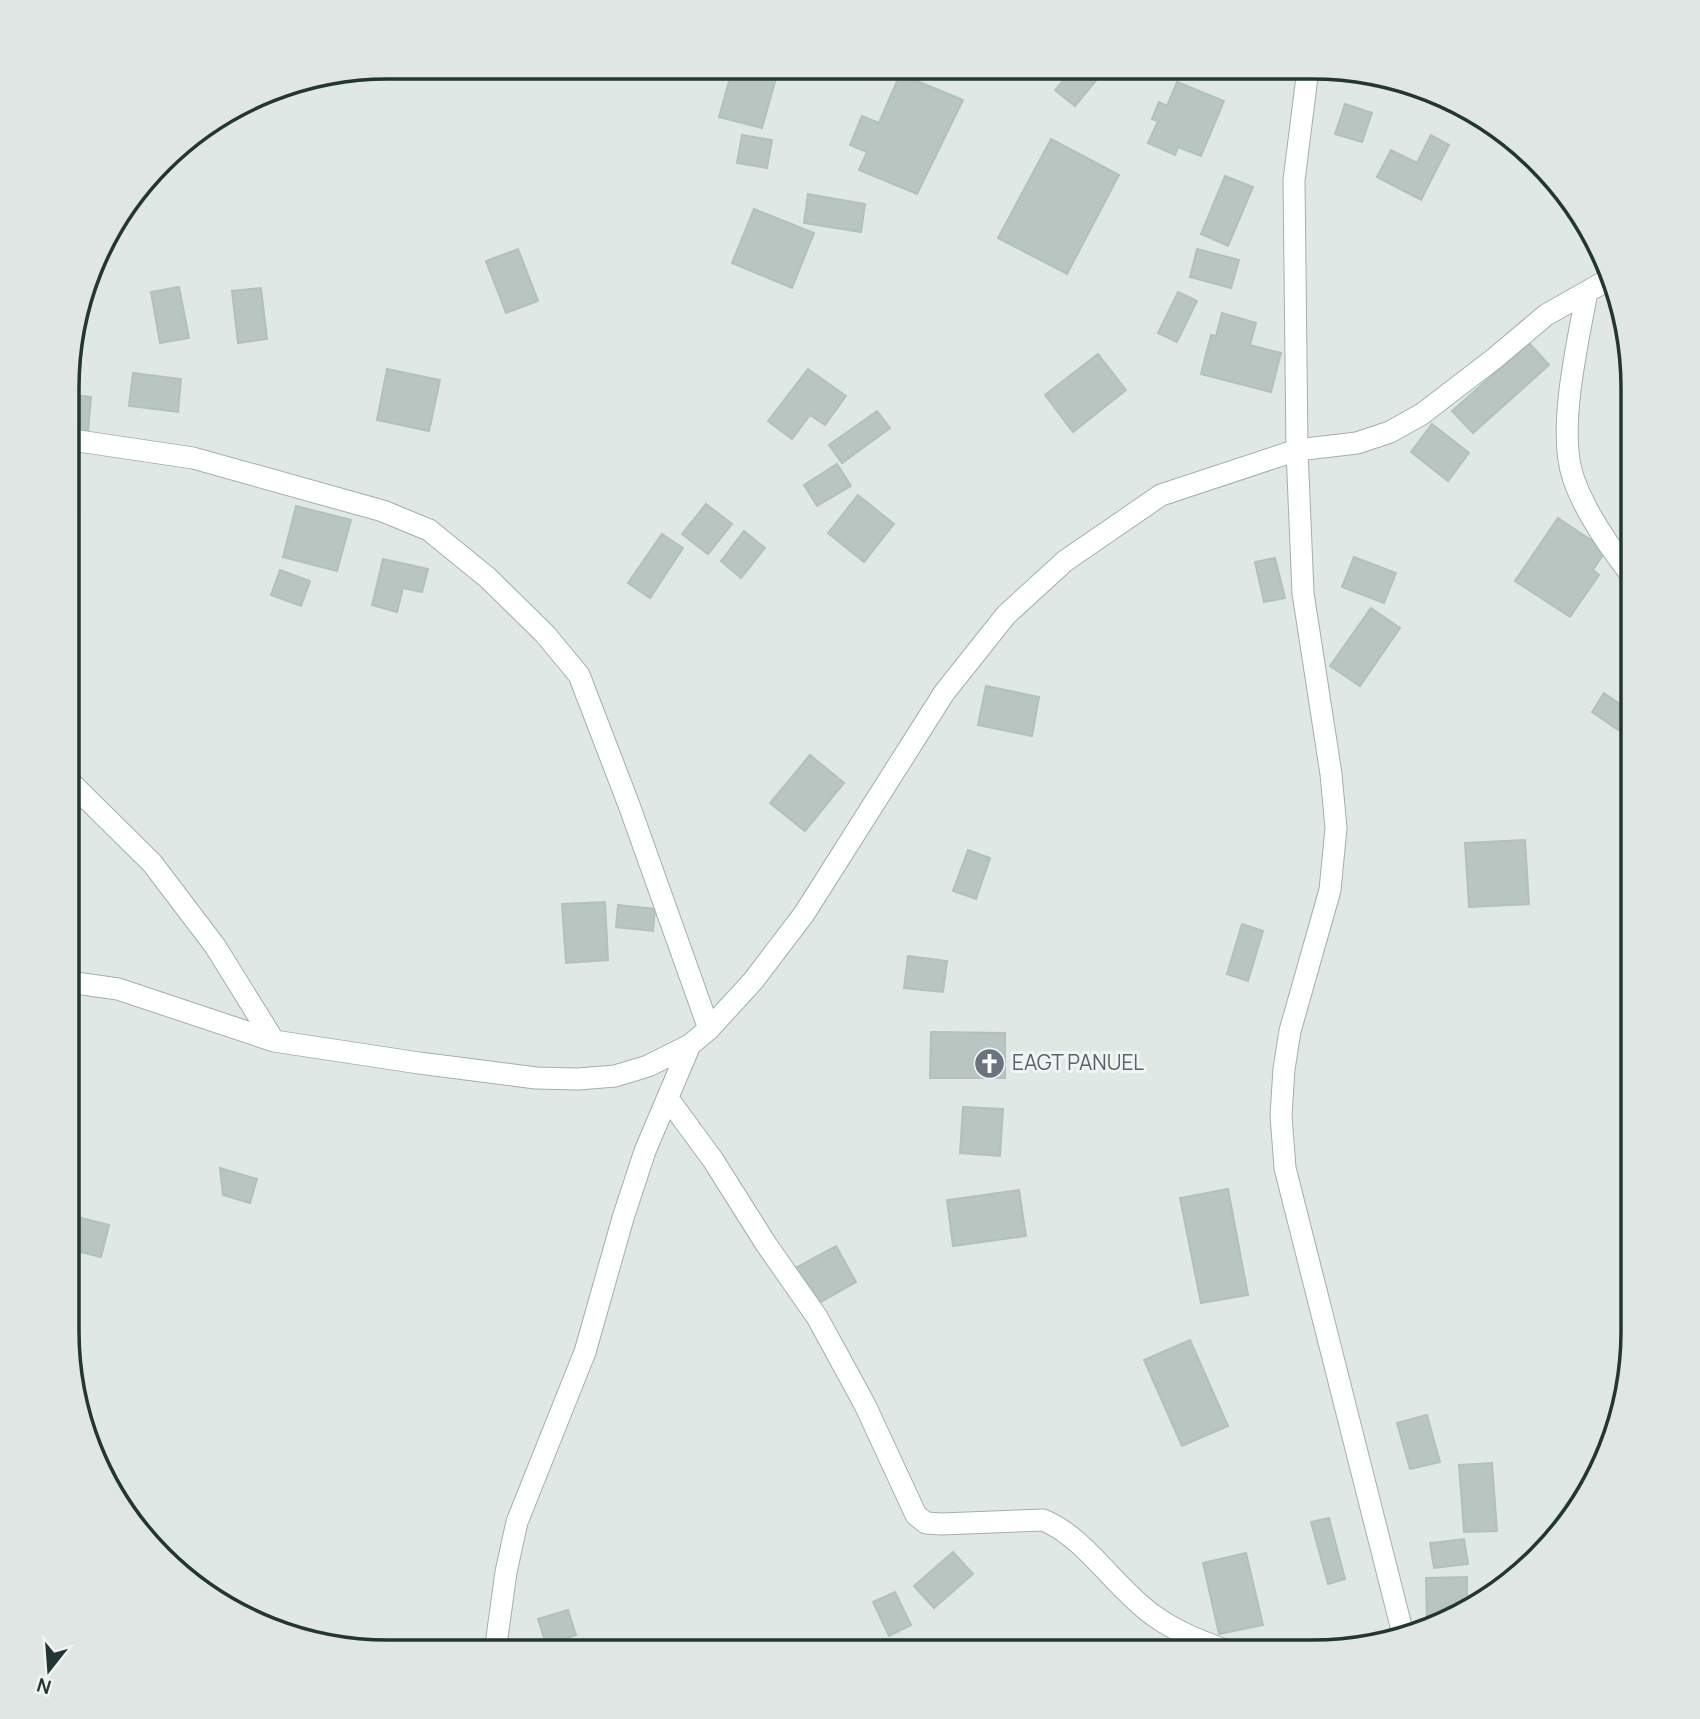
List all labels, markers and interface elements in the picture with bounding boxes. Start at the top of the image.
church icon: EAGT PANUEL [972,1046,1006,1080]
place label: EAGT PANUEL [1012,1048,1144,1076]
north arrow [14,1635,84,1705]
text: N [34,1672,54,1701]

